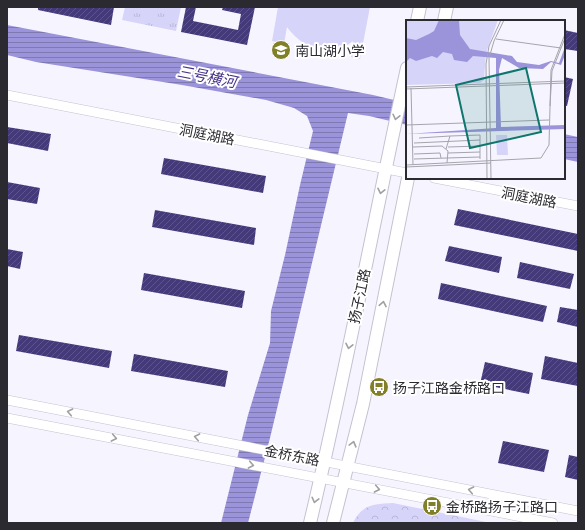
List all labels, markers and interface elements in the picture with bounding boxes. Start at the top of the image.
inset map [406,20,565,179]
school or university icon: 南山湖小学 [270,39,292,61]
place label: 南山湖小学 [295,42,365,59]
water label: 三号横河 [176,61,241,91]
one-way arrow [392,114,401,121]
street label: 洞庭湖路 [178,120,236,148]
street label: 洞庭湖路 [500,183,558,211]
one-way arrow [377,188,385,194]
street label: 扬子江路 [345,267,373,325]
one-way arrow [378,301,387,307]
one-way arrow [345,343,353,349]
bus stop icon: 扬子江路金桥路口 [368,376,390,398]
place label: 扬子江路金桥路口 [393,379,505,396]
one-way arrow [67,408,73,417]
one-way arrow [194,433,200,441]
one-way arrow [111,434,117,442]
street label: 金桥东路 [263,441,321,469]
one-way arrow [348,441,356,448]
one-way arrow [248,460,254,468]
one-way arrow [374,485,380,493]
one-way arrow [468,487,474,495]
bus stop icon: 金桥路扬子江路口 [421,495,443,517]
one-way arrow [312,497,320,504]
place label: 金桥路扬子江路口 [446,498,558,515]

